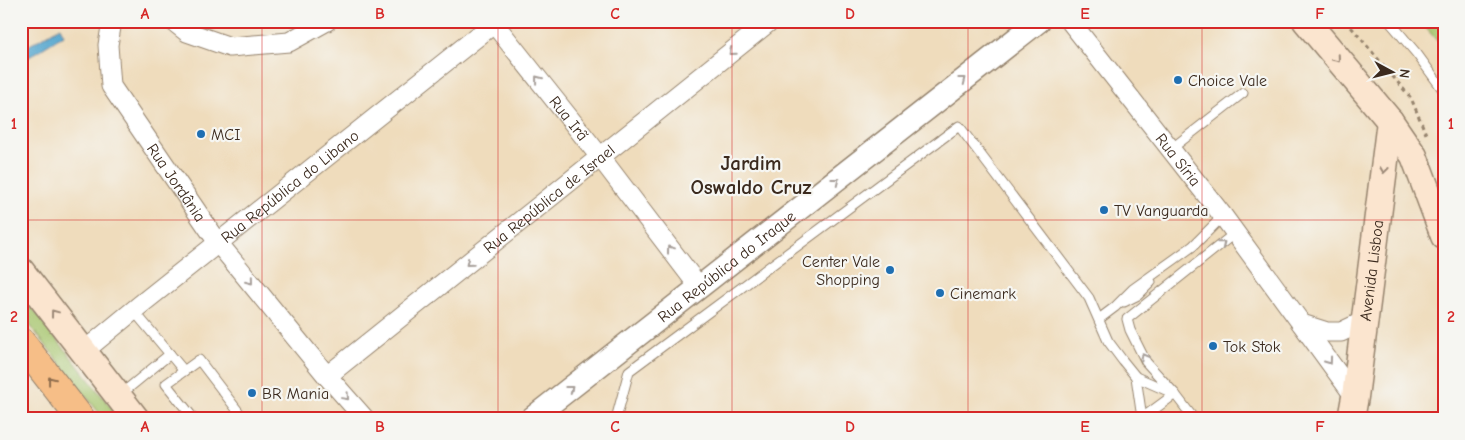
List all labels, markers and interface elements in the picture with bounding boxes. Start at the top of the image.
text: A [141,5,150,23]
text: B [375,5,385,23]
text: C [610,5,620,23]
text: D [845,5,855,23]
text: E [1080,5,1090,23]
text: F [1315,5,1325,23]
one-way arrow [729,46,738,55]
north arrow [1368,48,1418,98]
one-way arrow [1332,53,1341,62]
text: N [1395,68,1413,79]
place label: Choice Vale [1188,72,1267,90]
marker: Choice Vale [1172,74,1184,86]
one-way arrow [536,76,544,85]
one-way arrow [958,77,967,86]
street label: Rua Irã [545,93,592,145]
text: 1 [11,115,17,133]
text: 1 [1448,115,1454,133]
place label: MCI [211,126,240,144]
street label: Rua República do Libano [218,127,363,247]
marker: MCI [195,128,207,140]
street label: Rua Síria [1152,130,1204,190]
street label: Rua Jordânia [143,140,209,225]
street label: Rua República de Israel [480,141,619,257]
district label: Jardim Oswaldo Cruz [690,151,812,199]
one-way arrow [1379,166,1390,174]
one-way arrow [830,178,839,186]
place label: TV Vanguarda [1114,202,1209,220]
marker: TV Vanguarda [1098,204,1110,216]
street label: Rua República do Iraque [654,207,799,326]
street label: Avenida Lisboa [1357,219,1387,322]
one-way arrow [1216,241,1225,250]
one-way arrow [668,246,676,255]
place label: Center Vale Shopping [802,253,880,289]
one-way arrow [466,257,475,265]
marker: Center Vale Shopping [884,264,896,276]
one-way arrow [245,276,254,285]
place label: Cinemark [950,285,1016,303]
marker: Cinemark [934,287,946,299]
text: 2 [10,308,18,326]
text: 2 [1447,308,1455,326]
one-way arrow [51,310,59,319]
place label: Tok Stok [1223,338,1281,356]
marker: Tok Stok [1207,340,1219,352]
one-way arrow [1140,353,1150,362]
one-way arrow [1323,355,1331,364]
one-way arrow [48,377,57,386]
place label: BR Mania [262,385,329,403]
one-way arrow [564,386,573,394]
marker: BR Mania [246,387,258,399]
one-way arrow [340,392,349,401]
text: A [141,418,150,436]
text: B [375,418,385,436]
text: C [610,418,620,436]
text: D [845,418,855,436]
text: E [1080,418,1090,436]
text: F [1315,418,1325,436]

